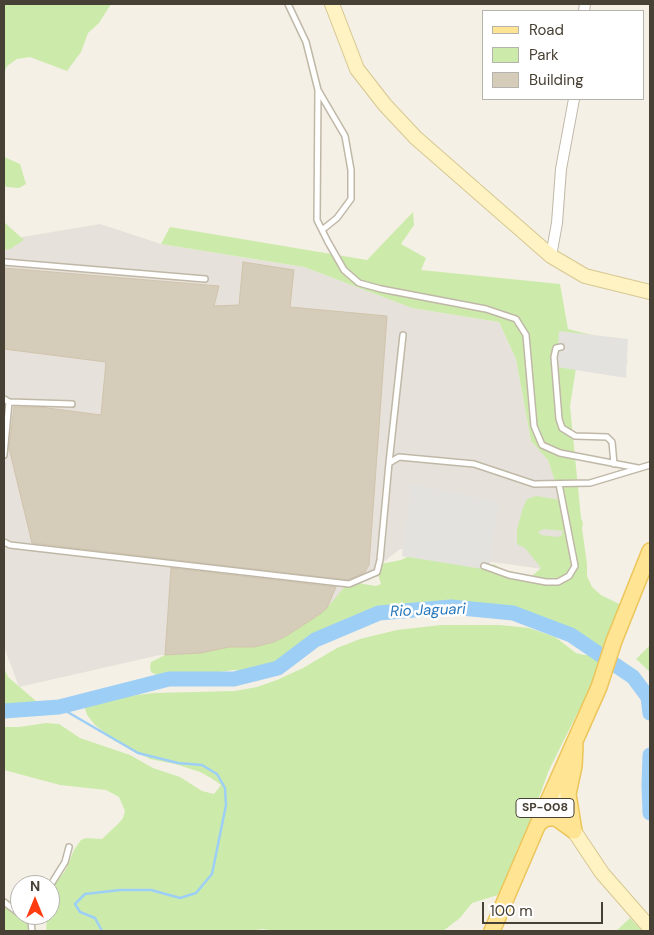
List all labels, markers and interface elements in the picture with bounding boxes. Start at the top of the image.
legend [482,10,644,100]
text: Road [529,20,564,40]
text: Park [529,45,559,65]
text: Building [529,70,584,90]
water label: Rio Jaguari [390,601,466,621]
road number: SP-008 [516,798,574,818]
north arrow [10,875,60,925]
text: N [30,877,40,895]
scale bar [484,892,605,924]
text: 100 m [490,901,533,921]

